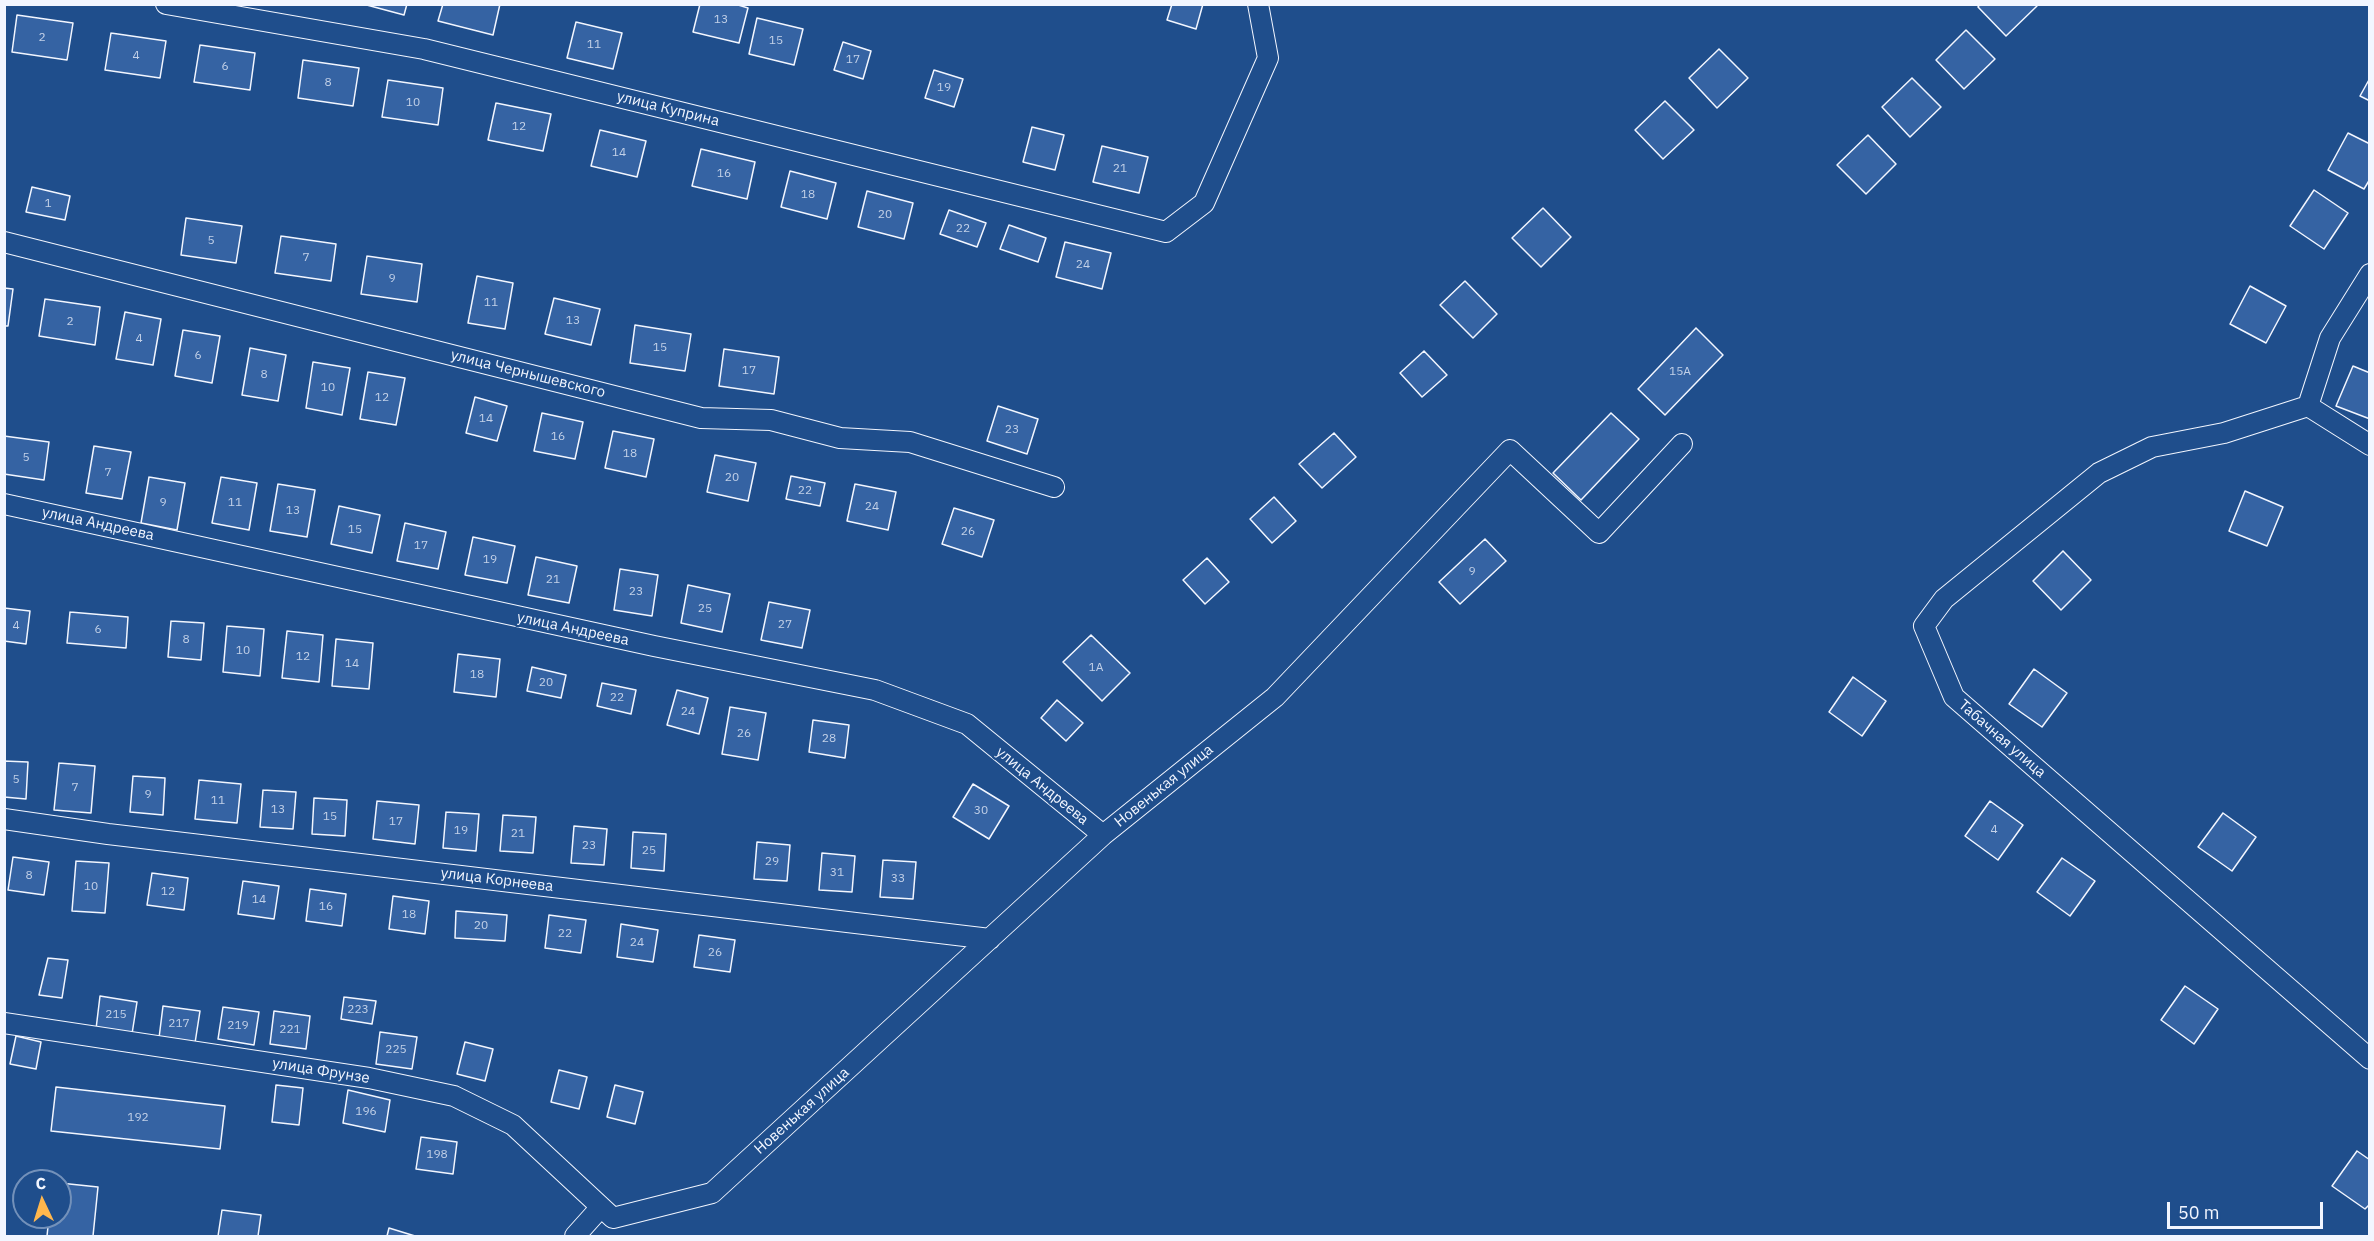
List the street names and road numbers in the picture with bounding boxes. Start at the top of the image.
street label: улица Куприна [615,88,721,130]
street label: улица Чернышевского [449,346,607,402]
street label: улица Андреева [40,503,156,545]
street label: улица Андреева [515,608,631,650]
street label: Табачная улица [1955,696,2049,782]
street label: Новенькая улица [1111,741,1217,831]
street label: улица Андреева [992,743,1092,829]
street label: улица Корнеева [440,864,554,896]
street label: улица Фрунзе [271,1054,371,1088]
street label: Новенькая улица [751,1064,853,1158]

